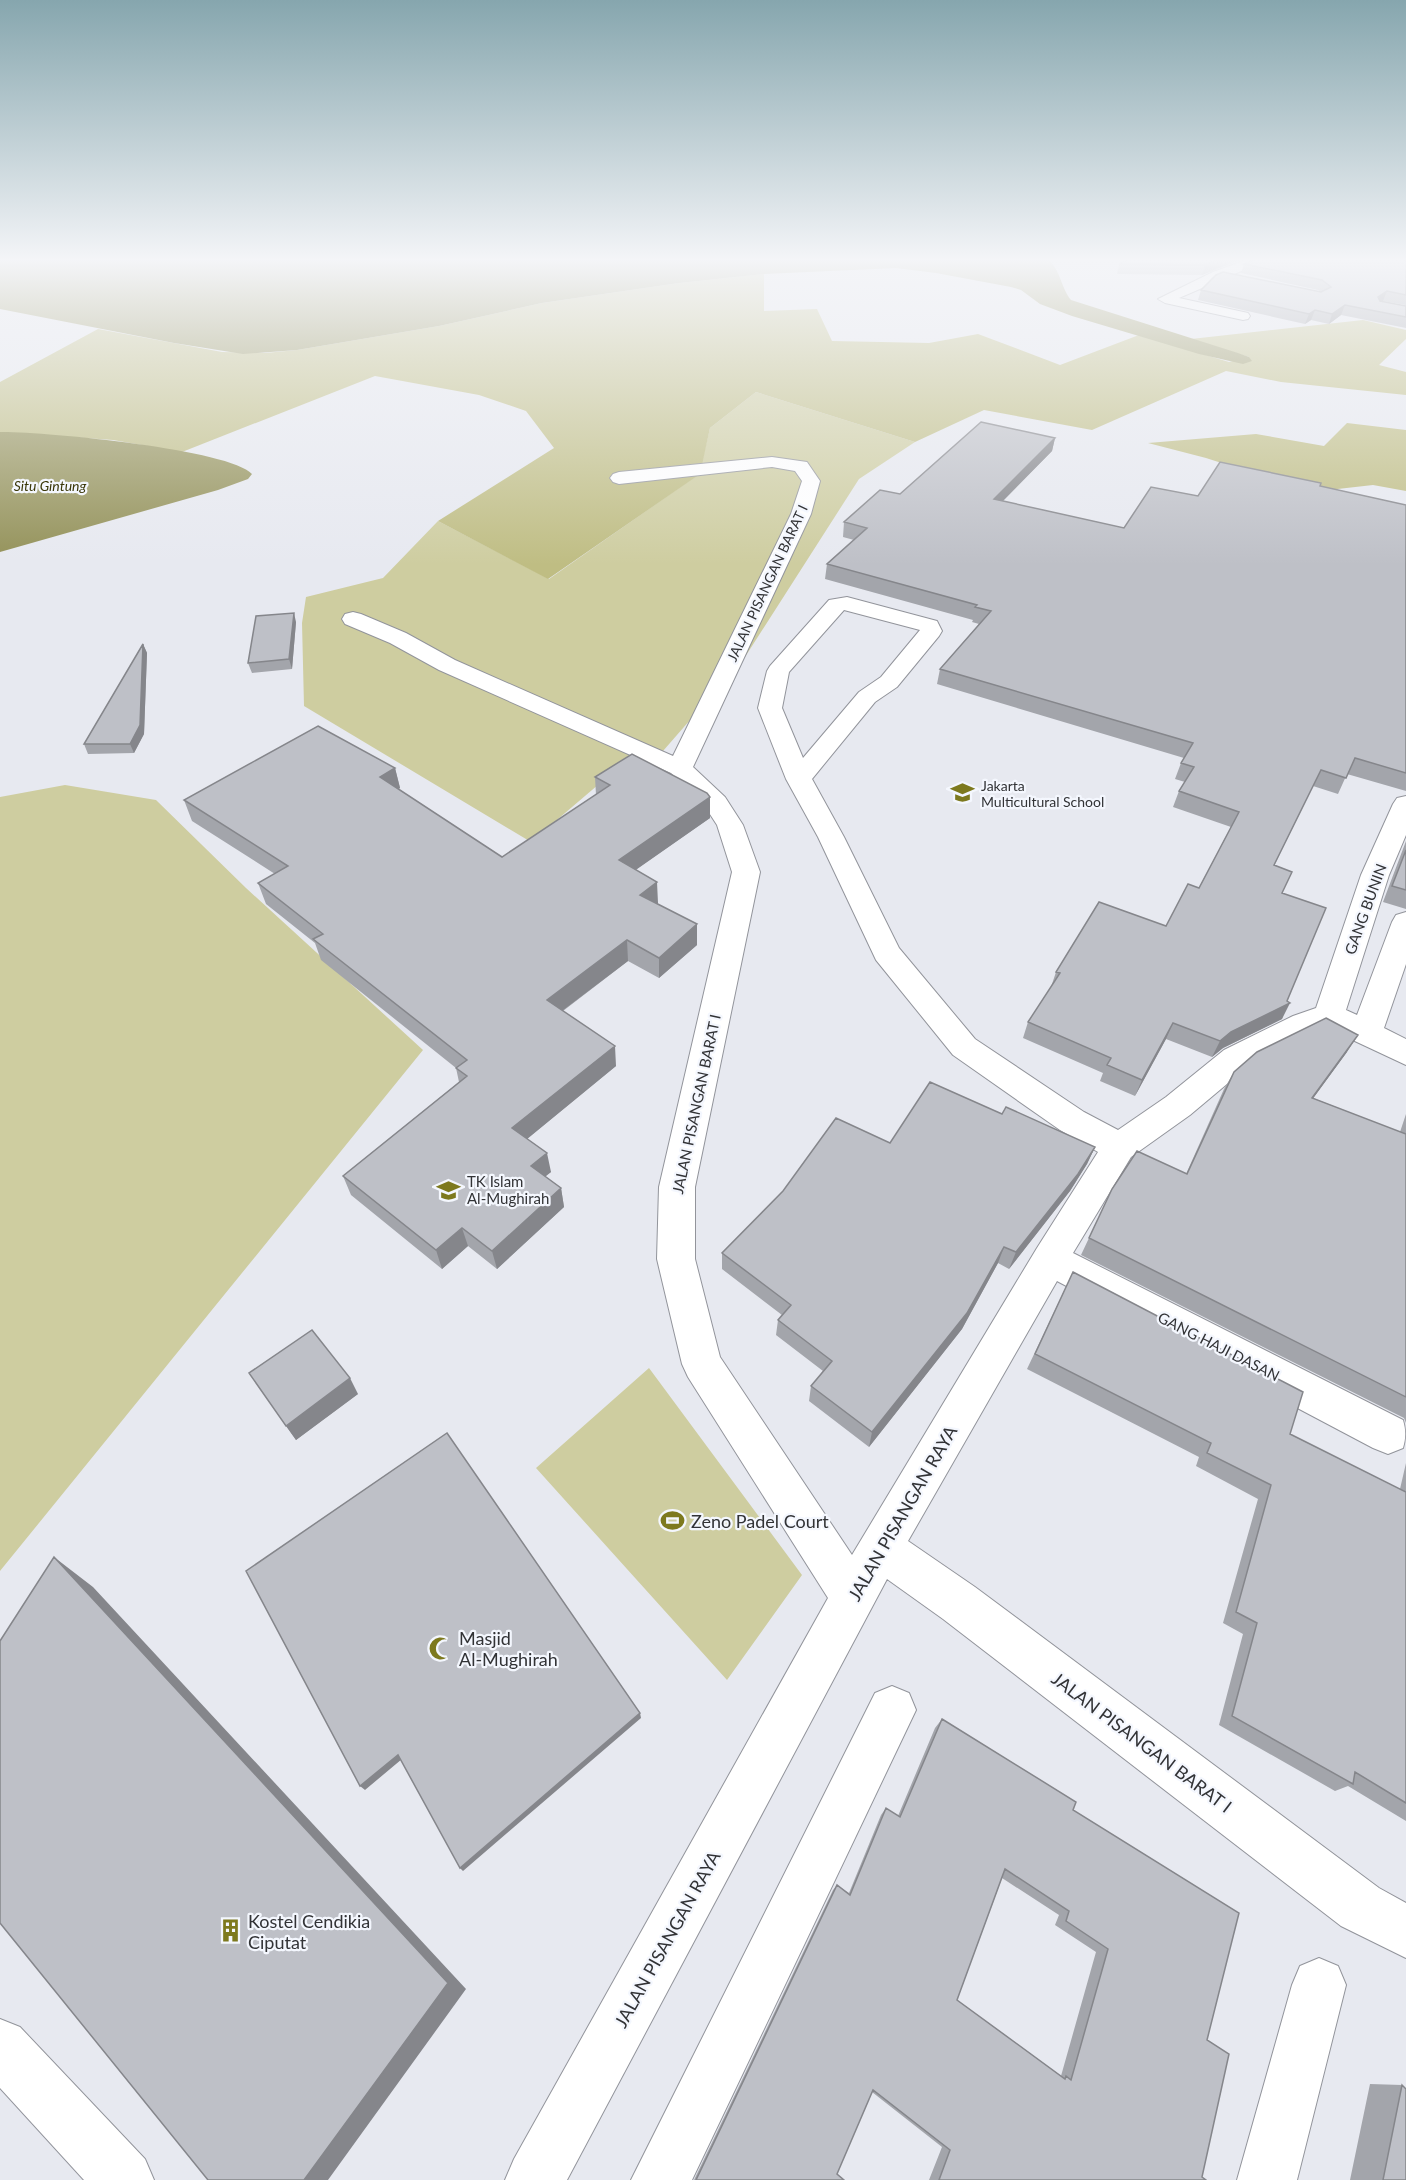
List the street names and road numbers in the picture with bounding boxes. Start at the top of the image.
street label: JALAN PISANGAN BARAT I [723,502,811,664]
street label: GANG BUNIN [1340,861,1390,957]
street label: JALAN PISANGAN BARAT I [668,1013,724,1195]
street label: GANG HAJI DASAN [1155,1308,1283,1384]
street label: JALAN PISANGAN RAYA [843,1421,962,1605]
street label: JALAN PISANGAN BARAT I [1048,1667,1236,1817]
street label: JALAN PISANGAN RAYA [609,1846,725,2031]

